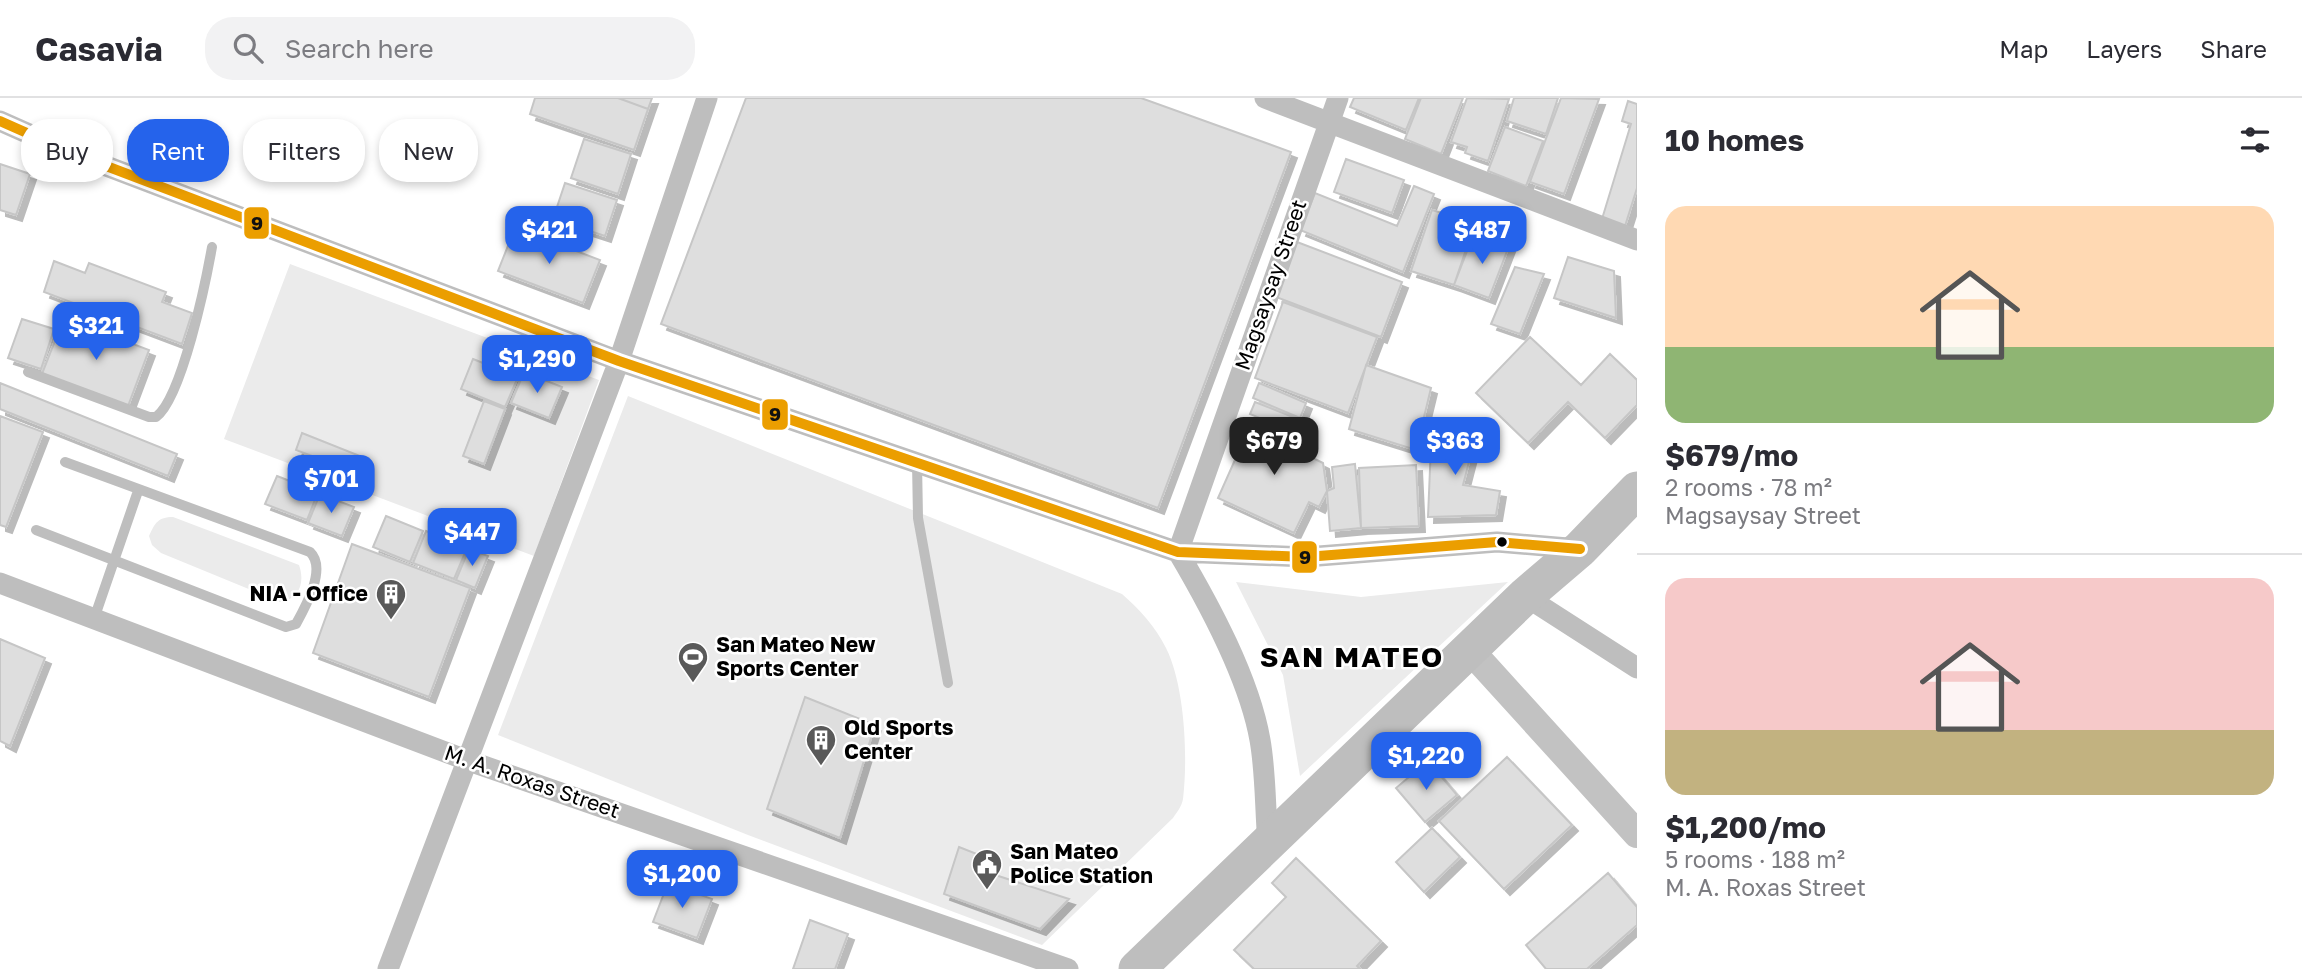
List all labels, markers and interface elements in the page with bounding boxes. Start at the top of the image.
search box [205,17,695,80]
text: Casavia [35,29,163,68]
icon: search [229,29,267,67]
text: Search here [285,33,434,64]
text: Map [1999,34,2048,63]
text: Layers [2086,34,2162,63]
text: Share [2200,34,2267,63]
chip: Buy [21,119,113,182]
chip: Rent [127,119,229,182]
chip: Filters [243,119,365,182]
chip: New [379,119,478,182]
icon: filters [2236,121,2274,159]
text: 10 homes [1665,122,1804,158]
street label: Magsaysay Street [1229,196,1311,373]
line badge: 9 [243,206,270,240]
pin: $421 [508,206,590,266]
pin: $487 [1441,206,1523,266]
text: 9 [251,211,263,234]
text: $421 [521,215,577,243]
text: $487 [1453,215,1511,243]
icon: home [1907,252,2033,378]
pin: $321 [55,302,137,362]
text: $321 [68,311,124,339]
pin: $1,290 [480,336,594,395]
text: $1,290 [498,344,576,372]
line badge: 9 [761,398,789,431]
text: 9 [769,402,781,425]
pin: $679 [1233,418,1315,477]
pin: $363 [1414,418,1496,477]
text: $679 [1245,426,1303,454]
text: $363 [1426,426,1484,454]
text: $679/mo [1665,437,1798,473]
pin: $701 [290,456,372,515]
text: $701 [304,464,358,492]
text: 2 rooms · 78 m² [1665,473,1832,501]
text: Magsaysay Street [1665,501,1861,529]
pin: $447 [431,508,513,568]
text: $447 [444,517,500,545]
unlabelled marker [1495,535,1509,549]
line badge: 9 [1291,540,1318,574]
text: 9 [1299,545,1311,568]
building icon: NIA - Office [374,577,408,621]
place label: NIA - Office [249,580,368,606]
icon: home [1907,624,2033,750]
place label: San Mateo New Sports Center [716,631,876,681]
sports icon: San Mateo New Sports Center [676,640,710,684]
district label: SAN MATEO [1260,640,1444,673]
place label: Old Sports Center [844,714,954,764]
building icon: Old Sports Center [804,723,838,767]
pin: $1,220 [1369,732,1483,792]
street label: M. A. Roxas Street [441,739,623,823]
text: $1,220 [1387,741,1465,769]
text: $1,200/mo [1665,809,1826,845]
place label: San Mateo Police Station [1010,838,1153,888]
text: 5 rooms · 188 m² [1665,845,1845,873]
public building icon: San Mateo Police Station [970,847,1004,891]
pin: $1,200 [625,850,739,910]
text: $1,200 [643,859,721,887]
text: M. A. Roxas Street [1665,873,1866,901]

